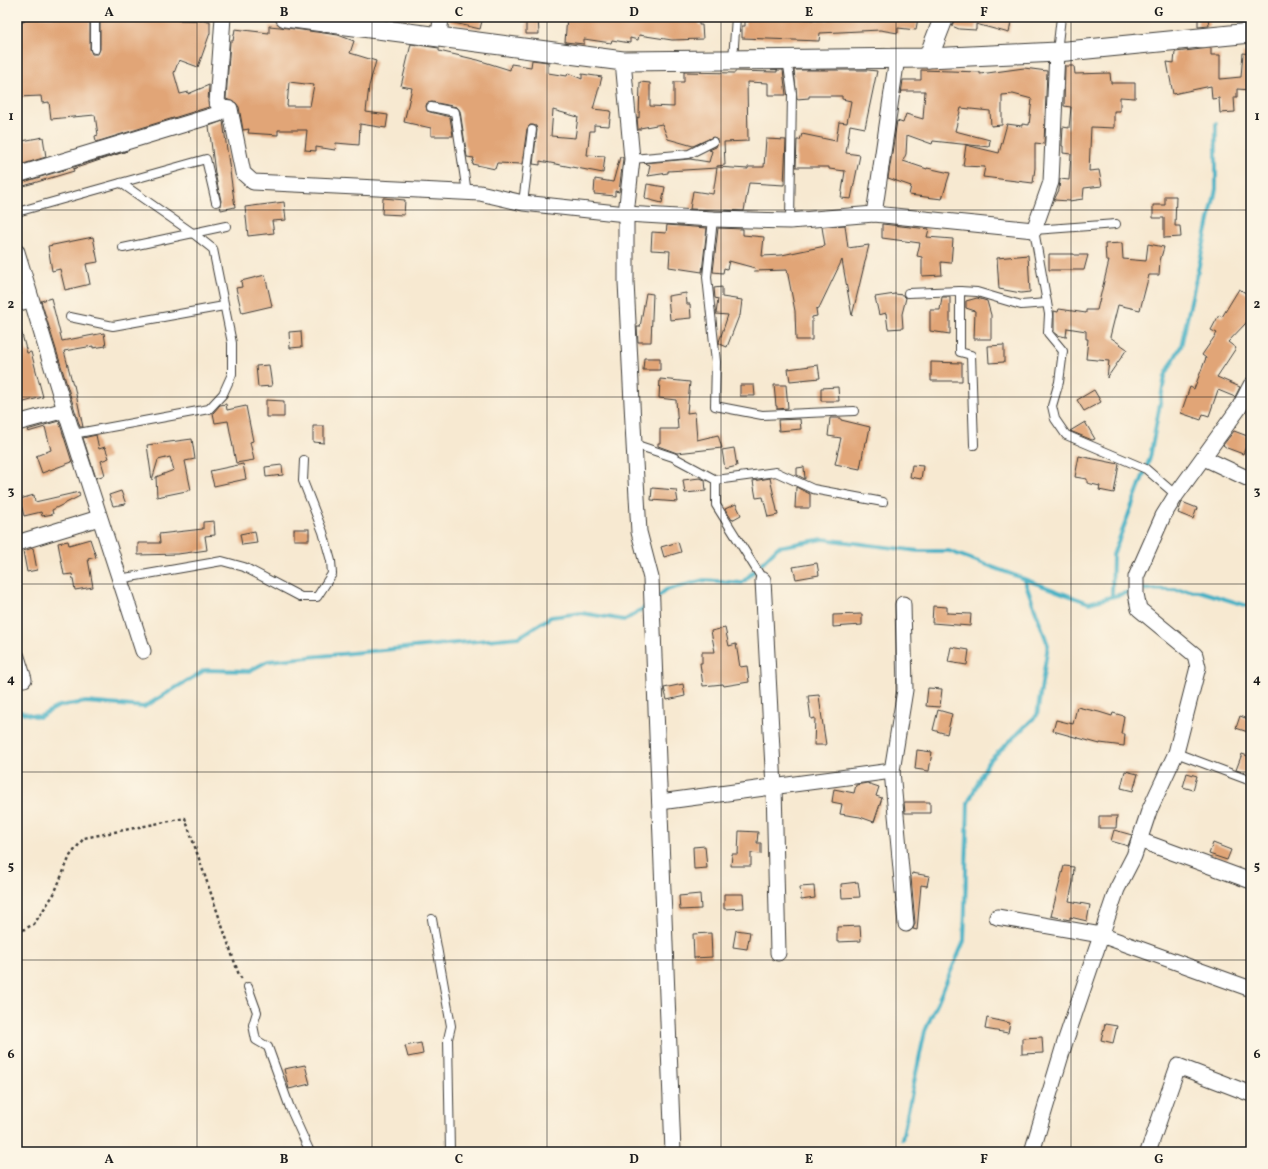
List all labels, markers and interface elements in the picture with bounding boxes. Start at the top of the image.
text: A [104,4,114,22]
text: B [280,4,289,22]
text: C [455,4,463,22]
text: D [629,4,639,22]
text: E [805,4,813,22]
text: F [980,4,988,22]
text: G [1154,4,1164,22]
text: 1 [8,108,14,126]
text: 1 [1254,108,1260,126]
text: 2 [8,296,15,314]
text: 2 [1254,296,1261,314]
text: 3 [8,483,15,501]
text: 3 [1254,483,1261,501]
text: 4 [7,671,15,689]
text: 4 [1253,671,1261,689]
text: 5 [8,858,14,876]
text: 5 [1254,858,1260,876]
text: 6 [7,1046,15,1064]
text: 6 [1253,1046,1261,1064]
text: A [104,1151,114,1169]
text: B [280,1151,289,1169]
text: C [455,1151,463,1169]
text: D [629,1151,639,1169]
text: E [805,1151,813,1169]
text: F [980,1151,988,1169]
text: G [1154,1151,1164,1169]

